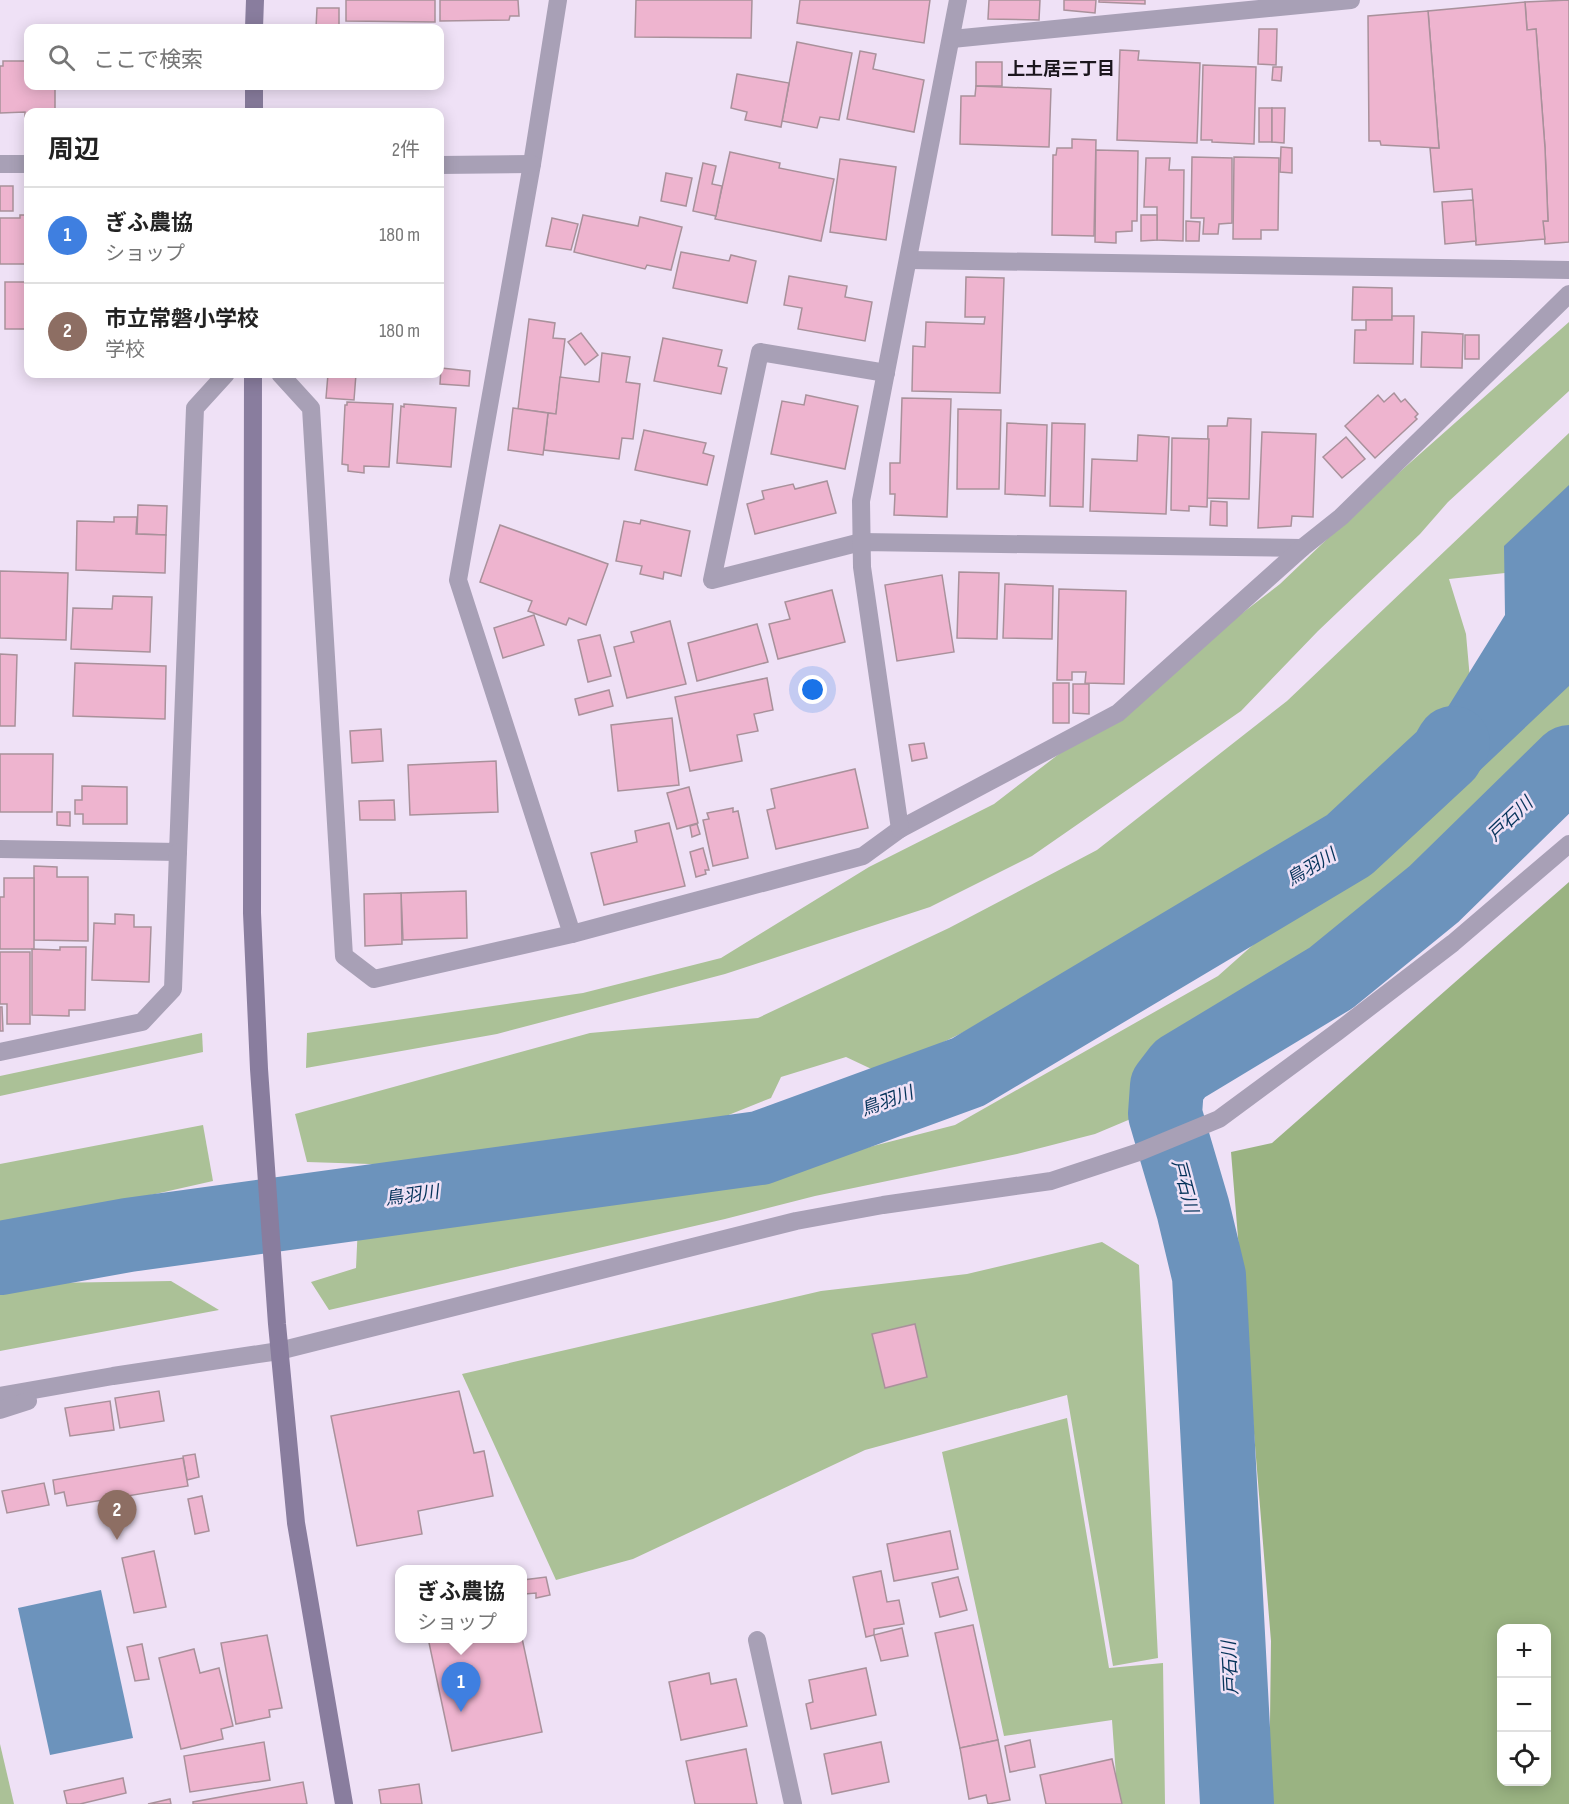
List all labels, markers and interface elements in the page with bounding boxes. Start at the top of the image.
search box [24,24,444,90]
icon: search [45,41,78,74]
text: ここで検索 [93,47,203,74]
district label: 上土居三丁目 [1007,59,1115,80]
text: 周辺 [48,135,100,166]
text: 2件 [392,138,420,162]
text: ぎふ農協 [105,210,193,237]
text: 1 [64,223,71,247]
text: 180 m [379,223,420,247]
text: ショップ [105,242,185,266]
text: 市立常磐小学校 [105,306,259,333]
text: 2 [63,319,72,343]
text: 180 m [379,319,420,343]
text: 学校 [105,338,145,362]
your location [798,675,827,704]
water label: 戸石川 [1484,792,1539,846]
water label: 鳥羽川 [1283,843,1342,890]
water label: 鳥羽川 [858,1082,918,1121]
water label: 戸石川 [1167,1157,1202,1217]
water label: 鳥羽川 [384,1181,442,1210]
pin: 2 [98,1490,136,1540]
popup [395,1565,527,1643]
text: ぎふ農協 [417,1579,505,1606]
text: ショップ [417,1611,497,1635]
map controls [1497,1624,1551,1786]
button: + [1497,1624,1551,1678]
water label: 戸石川 [1218,1638,1242,1695]
pin: 1 [442,1662,480,1712]
button: − [1497,1678,1551,1732]
button: locate [1497,1732,1551,1786]

